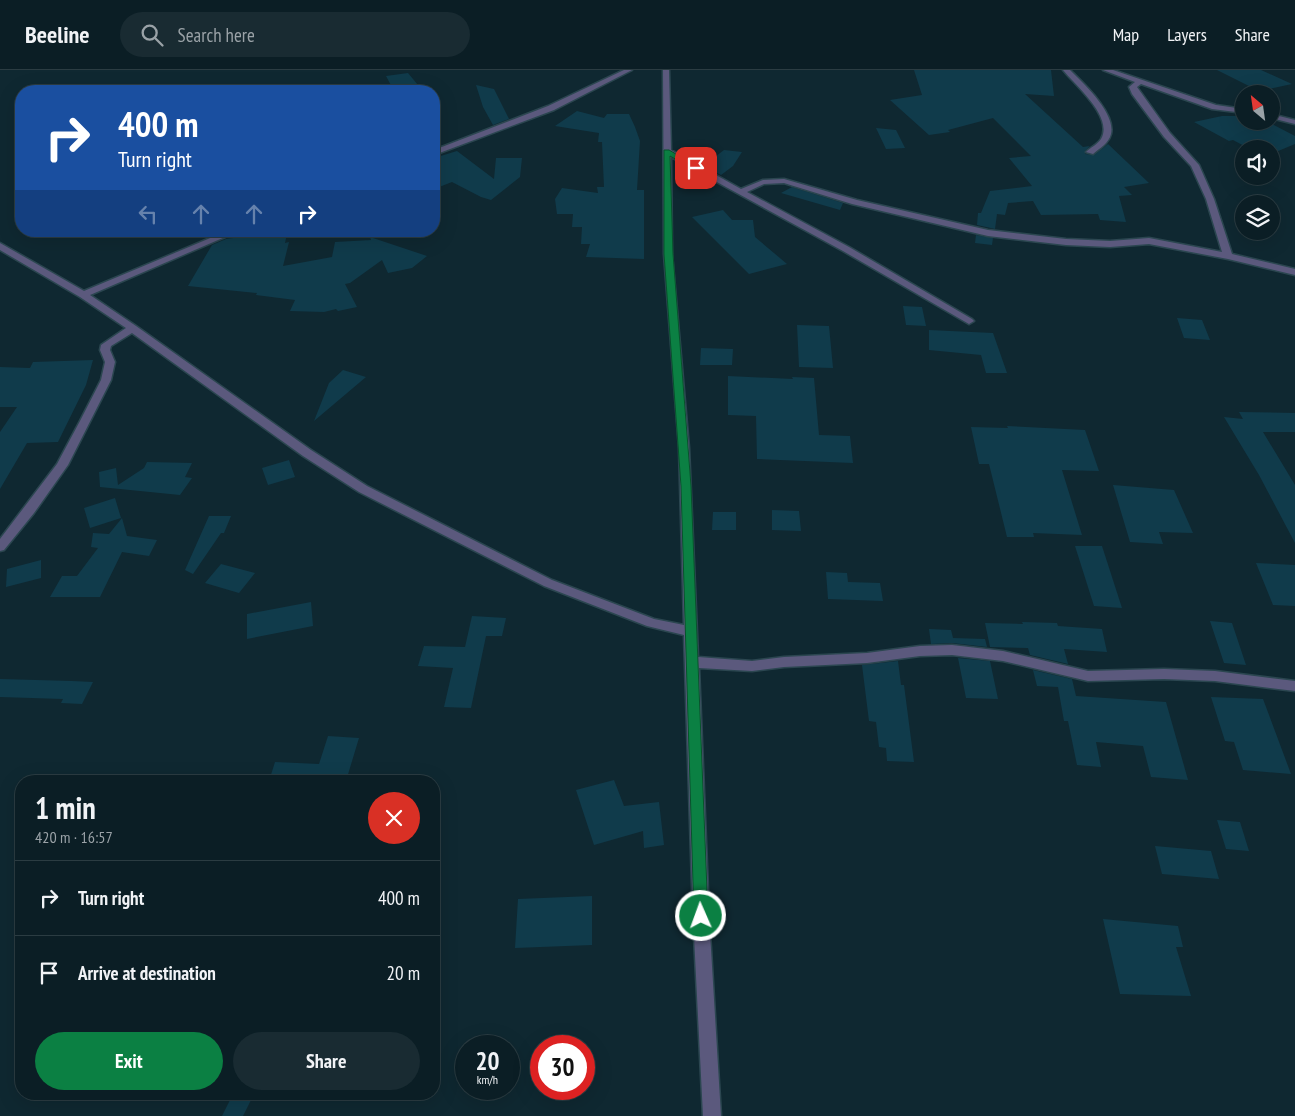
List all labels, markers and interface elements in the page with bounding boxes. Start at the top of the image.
search box [120,12,470,57]
text: Beeline [25,19,90,50]
icon: search [138,21,166,49]
text: Search here [178,23,255,47]
text: Map [1113,23,1139,46]
text: Layers [1167,23,1207,46]
text: Share [1235,23,1270,46]
north arrow [1235,85,1280,130]
map controls [1235,85,1280,240]
text: 400 m [118,101,199,147]
icon: right [35,105,100,170]
button: sound [1235,140,1280,185]
text: Turn right [118,145,192,173]
pin [675,147,717,189]
icon: arrive [682,154,710,182]
button: layers [1235,195,1280,240]
icon: left [134,200,162,228]
icon: ahead [187,200,215,228]
icon: ahead [240,200,268,228]
icon: right [293,200,321,228]
text: 1 min [35,788,96,827]
button: close [368,792,420,844]
text: 420 m · 16:57 [35,827,113,847]
icon: right [35,884,63,912]
text: Turn right [78,886,144,910]
text: 400 m [378,886,420,910]
position arrow [674,889,726,941]
icon: arrive [35,959,63,987]
text: Arrive at destination [78,961,216,985]
text: 20 m [387,961,420,985]
button: Exit [35,1032,223,1090]
button: Share [233,1032,420,1090]
speed limit sign: 30 [530,1035,595,1100]
text: 20 [476,1045,499,1077]
text: km/h [477,1072,498,1087]

